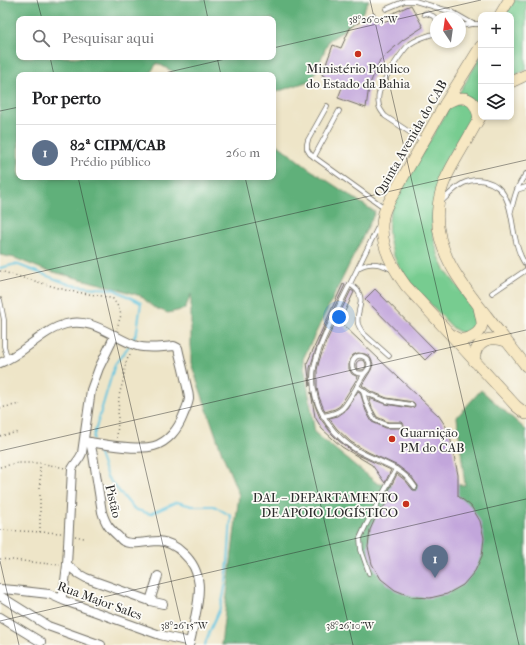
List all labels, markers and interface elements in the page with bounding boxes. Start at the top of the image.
north arrow [430,12,466,48]
map controls [478,12,514,120]
button: + [478,12,514,48]
text: 38°26'05"W [348,14,399,26]
search box [16,16,276,60]
icon: search [30,27,52,49]
text: Pesquisar aqui [62,29,154,47]
button: − [478,48,514,84]
marker: Ministério Público do Estado da Bahia [353,49,363,59]
place label: Ministério Público do Estado da Bahia [306,61,411,91]
street label: Quinta Avenida do CAB [371,77,450,199]
button: layers [478,84,514,120]
text: Por perto [32,88,101,108]
text: 82ª CIPM/CAB [70,136,166,154]
text: 1 [43,145,47,160]
text: 260 m [226,145,260,160]
text: Prédio público [70,154,151,169]
your location [329,307,349,327]
place label: Guarnição PM do CAB [400,425,465,455]
marker: Guarnição PM do CAB [387,434,397,444]
street label: Pistão [102,483,125,520]
place label: DAL – DEPARTAMENTO DE APOIO LOGÍSTICO [253,490,398,520]
marker: DAL – DEPARTAMENTO DE APOIO LOGÍSTICO [401,499,411,509]
pin: 1 [422,545,448,578]
street label: Rua Major Sales [56,578,144,623]
text: 38°26'15"W [160,620,209,632]
text: 38°26'10"W [326,620,375,632]

